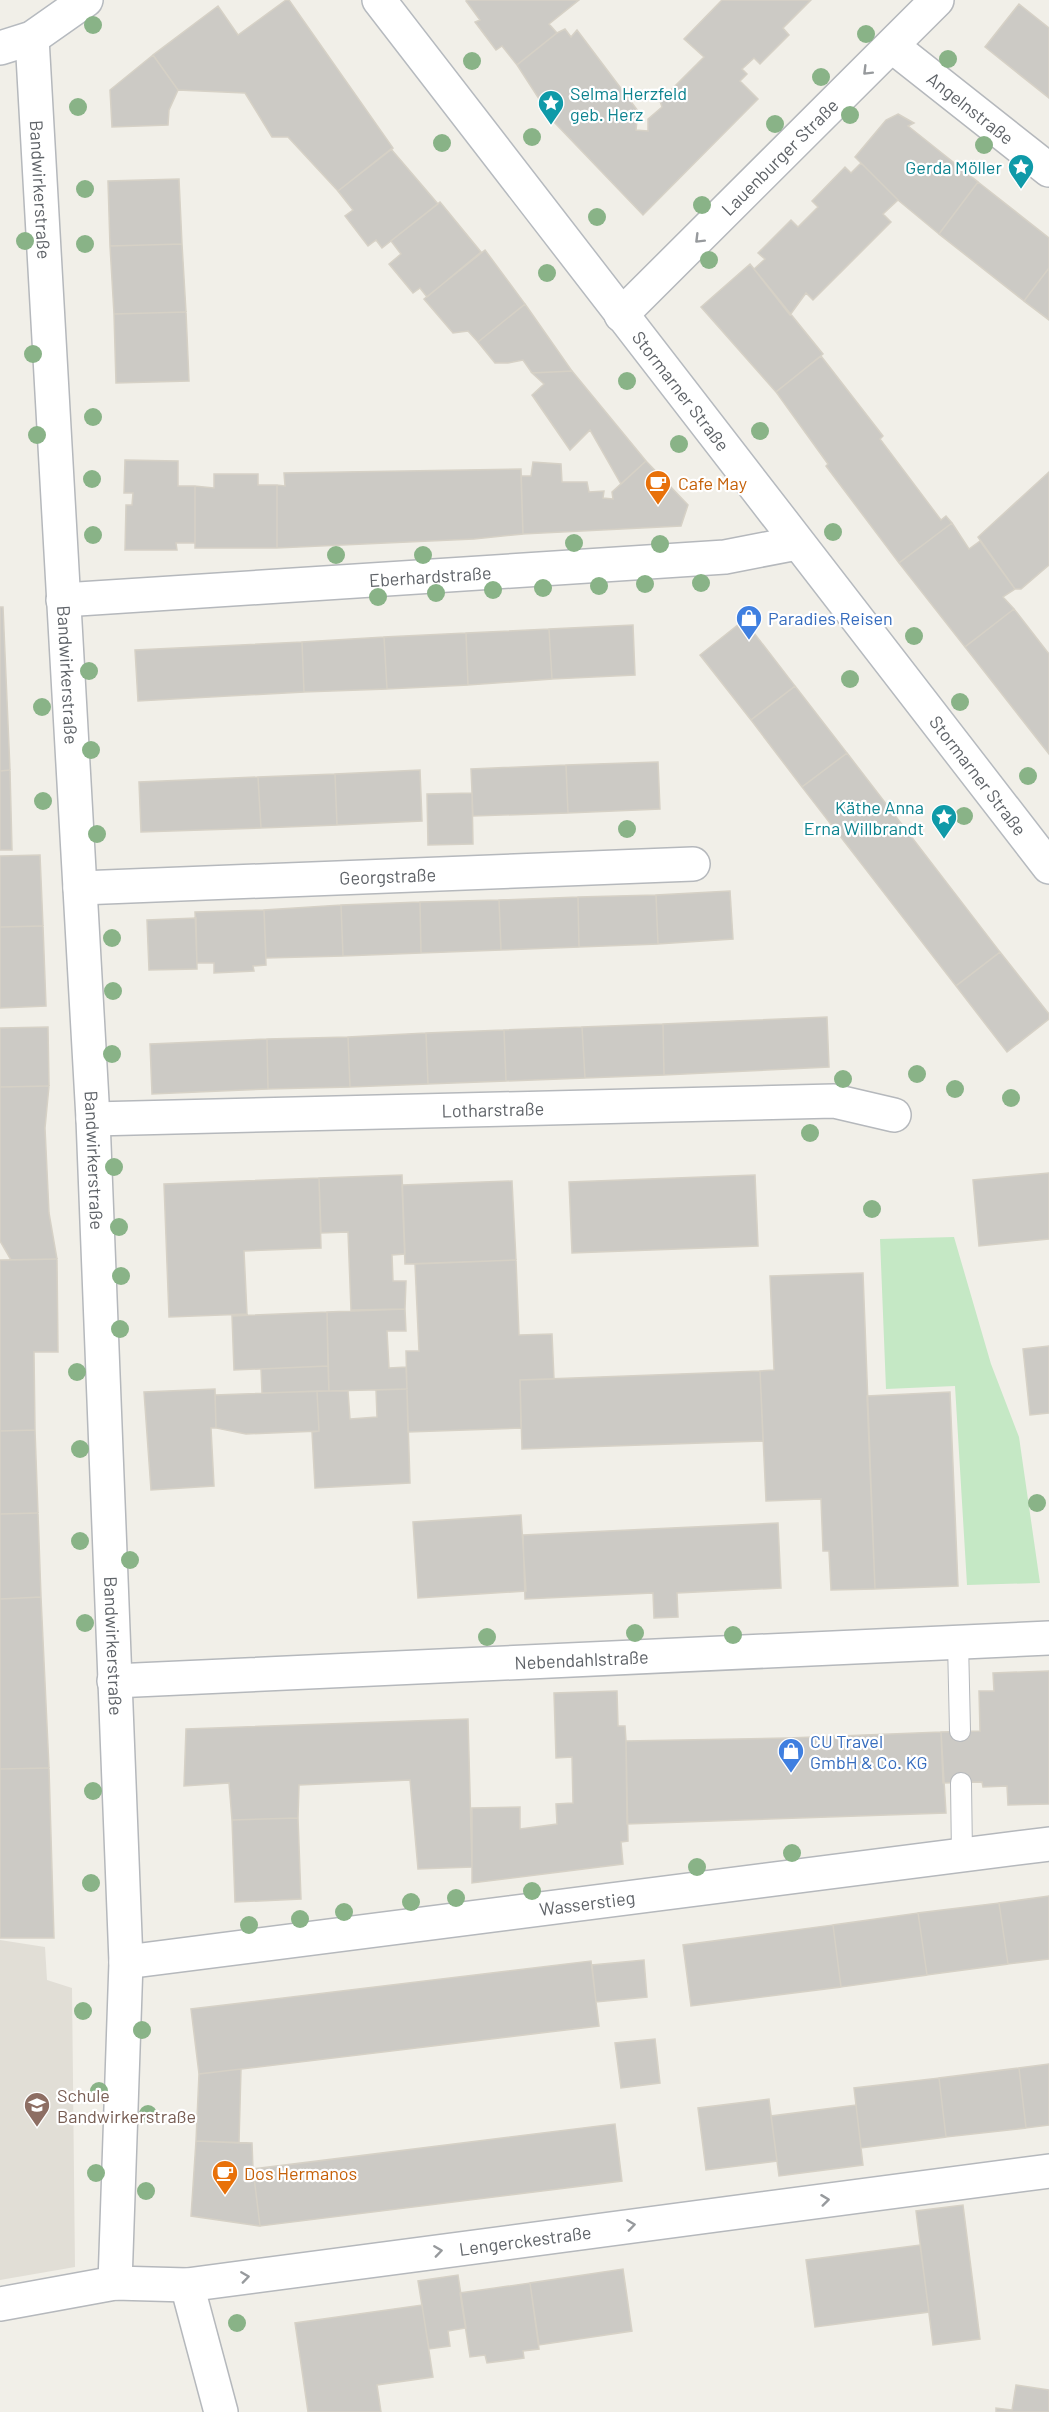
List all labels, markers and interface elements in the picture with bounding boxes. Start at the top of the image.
one-way arrow [863,64,874,75]
street label: Angelnstraße [923,67,1018,149]
place label: Selma Herzfeld geb. Herz [570,82,687,125]
place icon: Selma Herzfeld geb. Herz [536,88,566,126]
street label: Lauenburger Straße [717,94,843,220]
street label: Bandwirkerstraße [26,120,55,260]
place icon: Gerda Möller [1006,152,1036,190]
place label: Gerda Möller [905,156,1002,178]
one-way arrow [696,232,706,243]
street label: Stormarner Straße [628,327,734,455]
cafe icon: Cafe May [643,468,673,506]
place label: Cafe May [678,472,747,494]
street label: Eberhardstraße [368,561,492,591]
shop icon: Paradies Reisen [734,603,764,641]
street label: Bandwirkerstraße [53,605,83,745]
place label: Paradies Reisen [768,607,893,629]
street label: Stormarner Straße [925,711,1031,840]
place label: Käthe Anna Erna Willbrandt [804,796,924,839]
place icon: Käthe Anna Erna Willbrandt [929,802,959,840]
street label: Georgstraße [339,863,437,889]
street label: Bandwirkerstraße [80,1090,108,1230]
street label: Lotharstraße [441,1097,544,1122]
street label: Bandwirkerstraße [100,1576,127,1716]
street label: Nebendahlstraße [514,1645,649,1674]
place label: CU Travel GmbH & Co. KG [810,1730,928,1773]
shop icon: CU Travel GmbH & Co. KG [776,1736,806,1774]
street label: Wasserstieg [538,1886,636,1920]
place label: Schule Bandwirkerstraße [57,2084,196,2127]
school or university icon: Schule Bandwirkerstraße [22,2090,52,2128]
cafe icon: Dos Hermanos [210,2158,240,2196]
place label: Dos Hermanos [244,2162,357,2184]
one-way arrow [820,2195,829,2207]
one-way arrow [627,2220,636,2232]
street label: Lengerckestraße [458,2221,593,2260]
one-way arrow [434,2245,443,2258]
one-way arrow [240,2271,249,2283]

